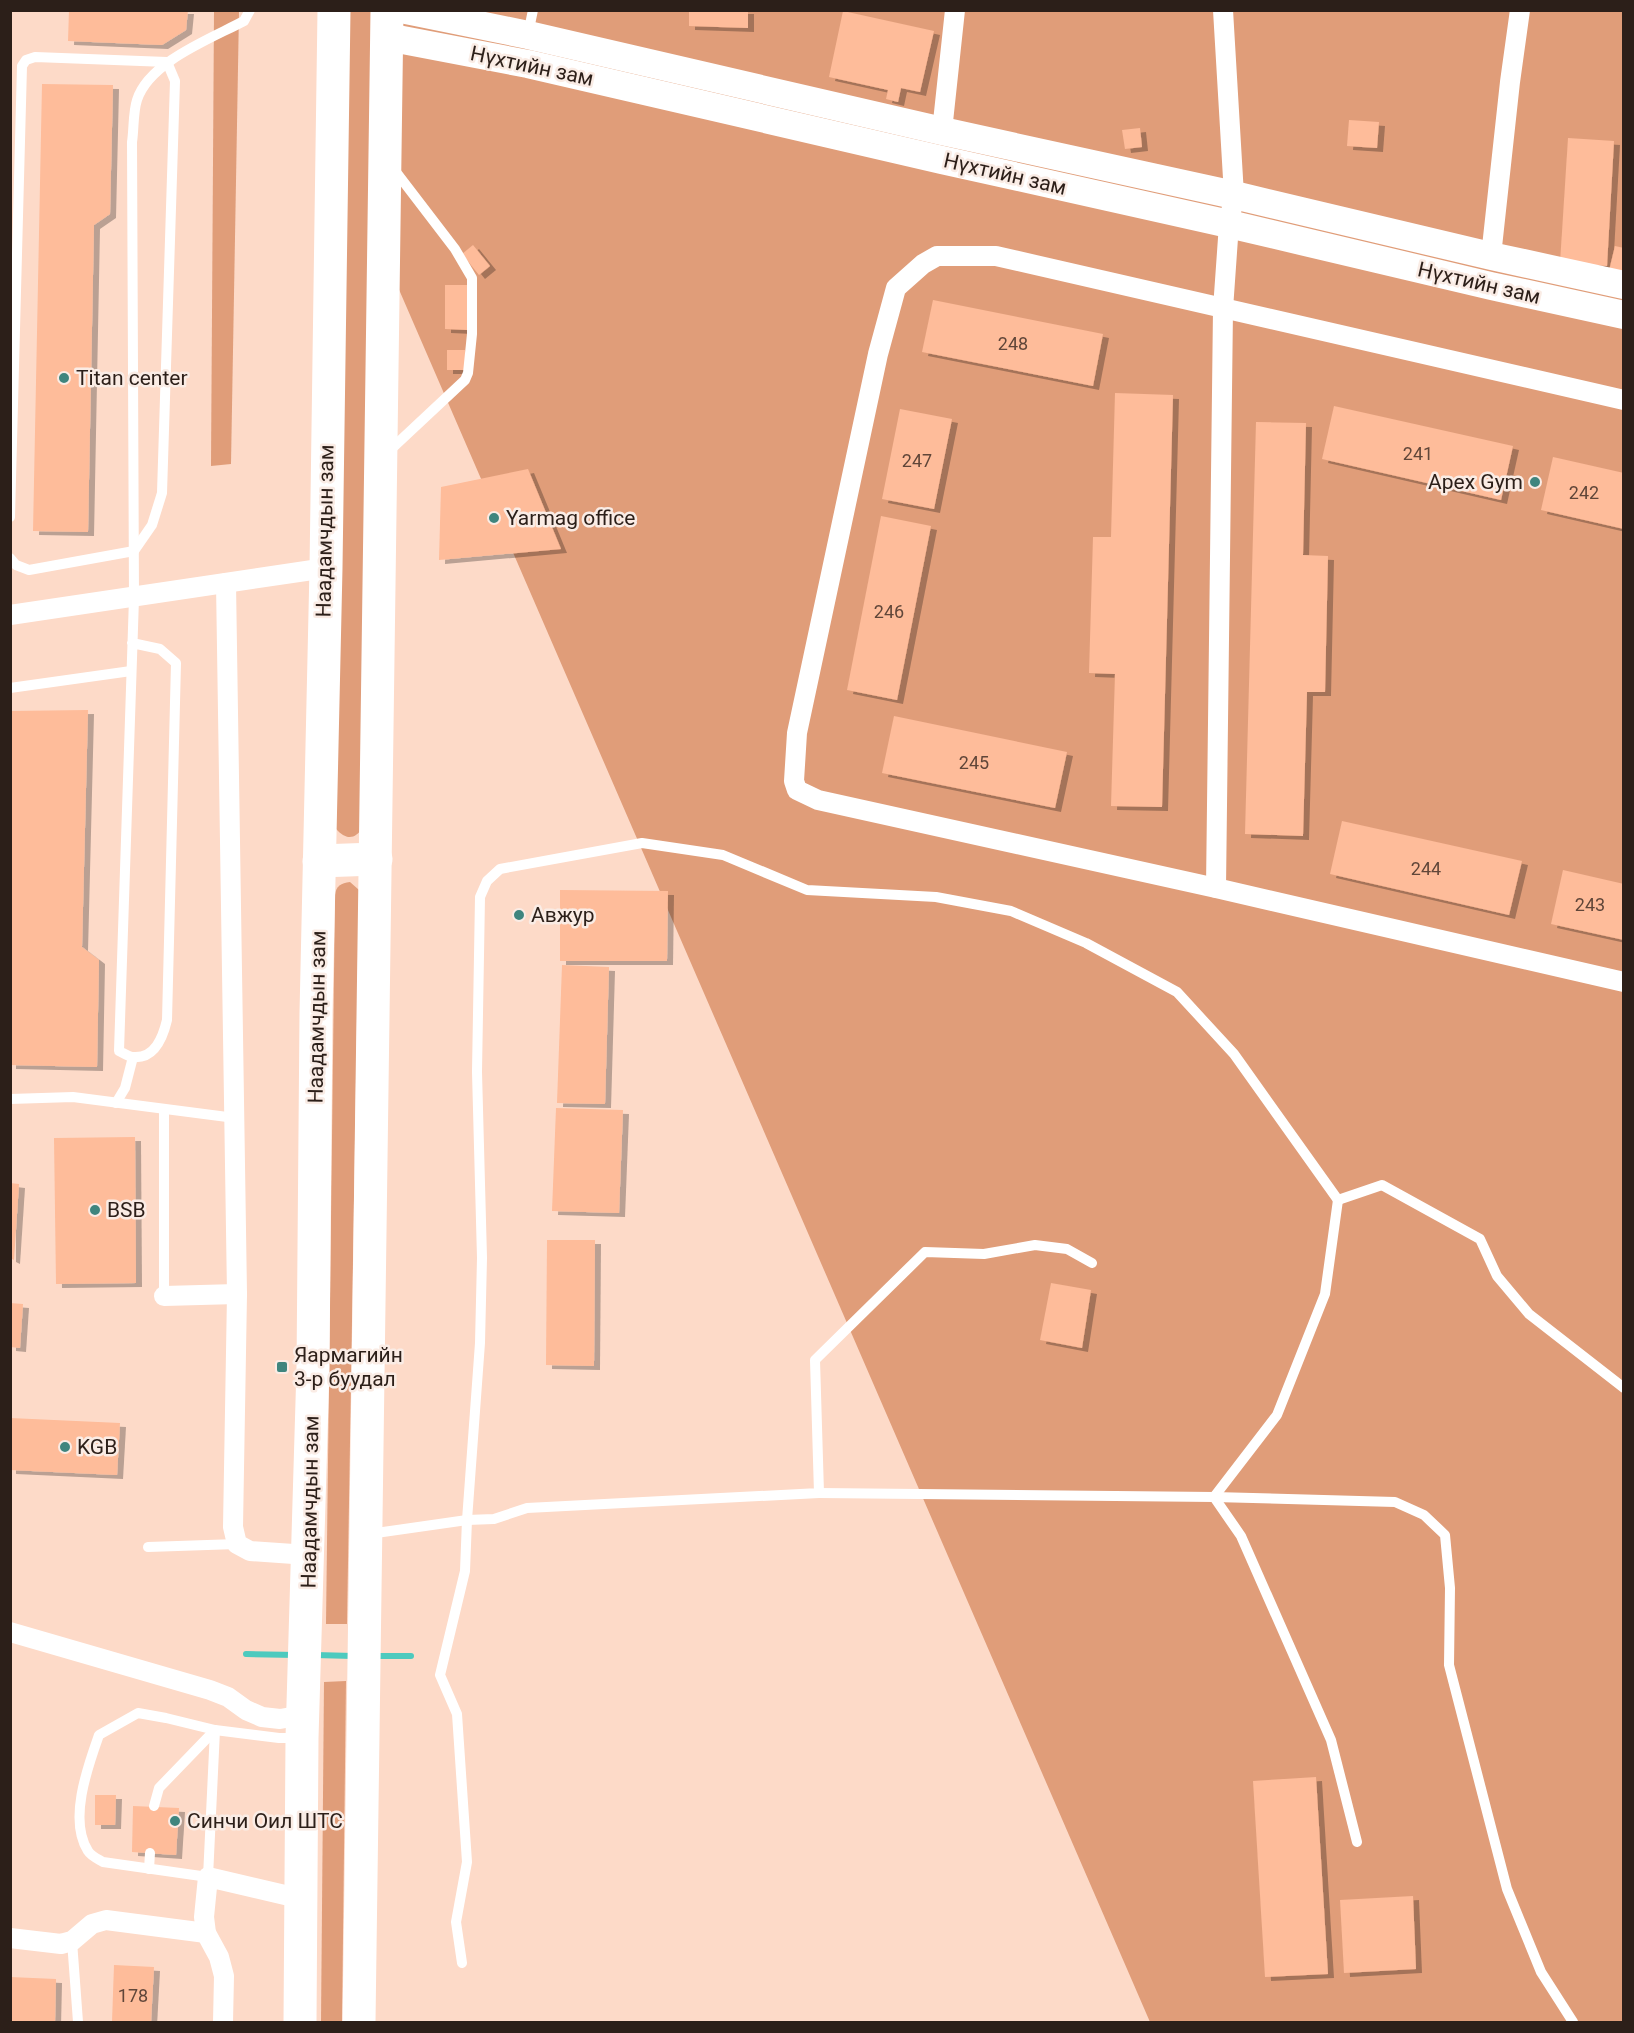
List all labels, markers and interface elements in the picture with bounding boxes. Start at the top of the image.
street label: Нүхтийн зам [468,41,596,91]
street label: Нүхтийн зам [941,148,1069,200]
street label: Нүхтийн зам [1415,257,1543,309]
house number: 248 [998,333,1028,354]
place label: Titan center [76,366,188,390]
marker: Titan center [57,371,71,385]
house number: 241 [1403,443,1433,464]
street label: Наадамчдын зам [311,444,339,618]
house number: 247 [902,450,932,471]
place label: Apex Gym [1428,470,1523,494]
marker: Apex Gym [1528,475,1542,489]
house number: 242 [1569,482,1599,503]
place label: Yarmag office [506,506,635,530]
marker: Yarmag office [487,511,501,525]
house number: 246 [874,601,904,622]
house number: 245 [959,752,989,773]
house number: 244 [1411,858,1441,879]
house number: 243 [1575,894,1605,915]
place label: Авжур [531,903,595,927]
marker: Авжур [512,908,526,922]
street label: Наадамчдын зам [303,930,331,1104]
place label: BSB [107,1198,146,1222]
marker: BSB [88,1203,102,1217]
place label: Яармагийн 3-р буудал [294,1343,403,1391]
marker: Яармагийн 3-р буудал [275,1360,289,1374]
street label: Наадамчдын зам [296,1415,324,1589]
place label: KGB [77,1435,117,1459]
marker: KGB [58,1440,72,1454]
place label: Синчи Оил ШТС [187,1809,343,1833]
marker: Синчи Оил ШТС [168,1814,182,1828]
house number: 178 [118,1985,148,2006]

